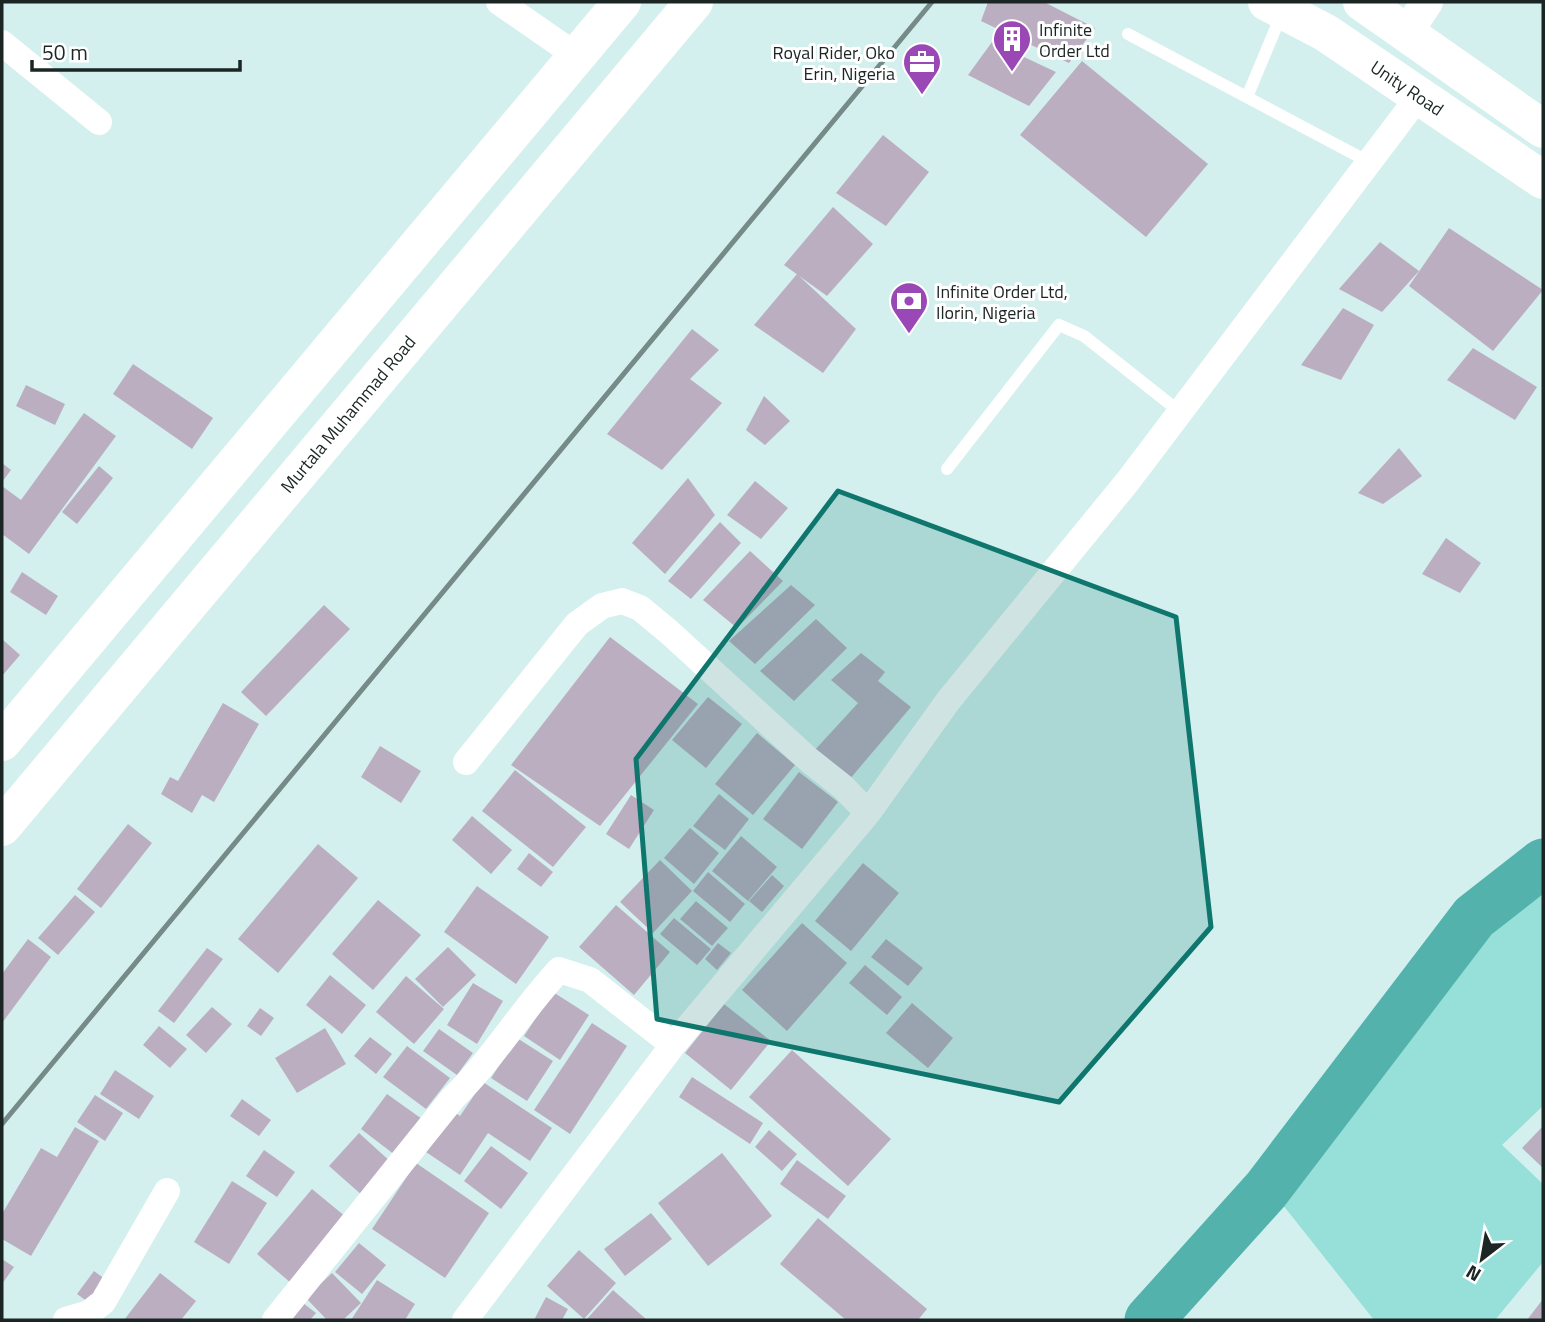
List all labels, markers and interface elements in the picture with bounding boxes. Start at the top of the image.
place label: Infinite Order Ltd [1039,16,1110,64]
building icon: Infinite Order Ltd [991,18,1033,73]
scale bar [32,28,240,72]
text: 50 m [42,36,88,68]
place label: Royal Rider, Oko Erin, Nigeria [772,39,895,87]
office icon: Royal Rider, Oko Erin, Nigeria [901,41,943,96]
street label: Unity Road [1365,54,1449,122]
place label: Infinite Order Ltd, Ilorin, Nigeria [936,278,1068,326]
bank icon: Infinite Order Ltd, Ilorin, Nigeria [888,280,930,335]
street label: Murtala Muhammad Road [274,329,422,499]
north arrow [1447,1224,1517,1294]
text: N [1460,1258,1486,1290]

